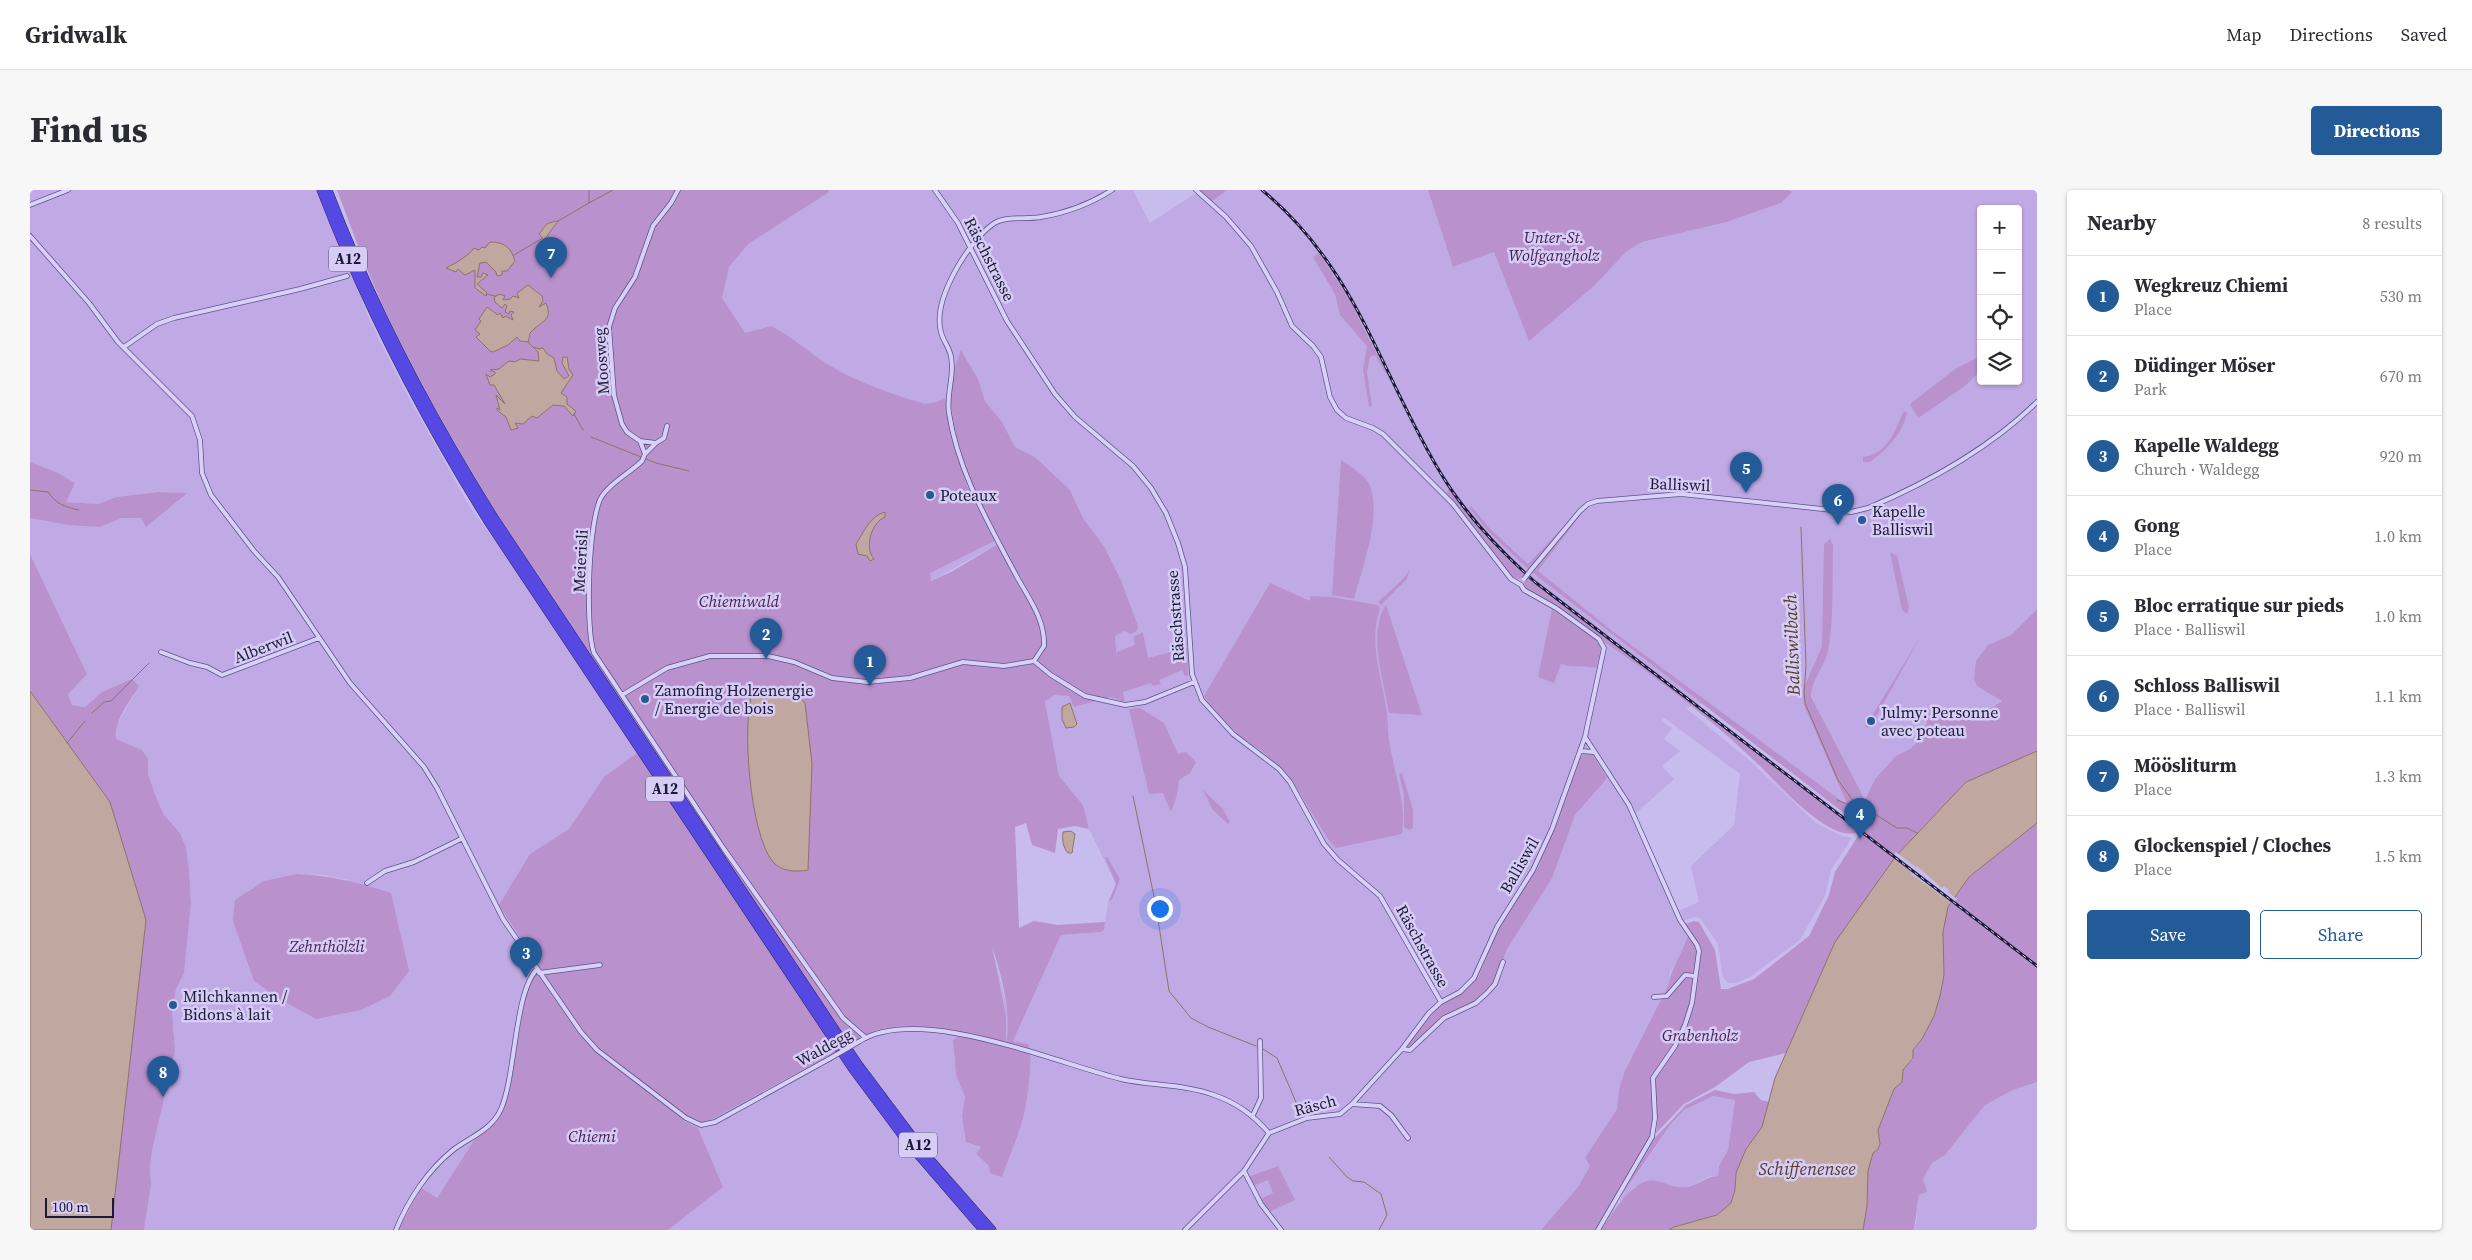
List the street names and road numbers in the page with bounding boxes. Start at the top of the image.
street label: Räschstrasse [959,213,1021,305]
road number: A12 [329,246,367,272]
street label: Moosweg [588,327,614,395]
street label: Balliswil [1649,472,1711,496]
street label: Meierisli [567,529,593,593]
street label: Räschstrasse [1161,570,1189,662]
street label: Alberwil [230,626,296,668]
road number: A12 [646,776,684,802]
street label: Balliswil [1494,833,1544,897]
street label: Räschstrasse [1391,901,1455,991]
street label: Waldegg [792,1023,856,1071]
street label: Räsch [1291,1089,1339,1121]
road number: A12 [899,1132,937,1158]

